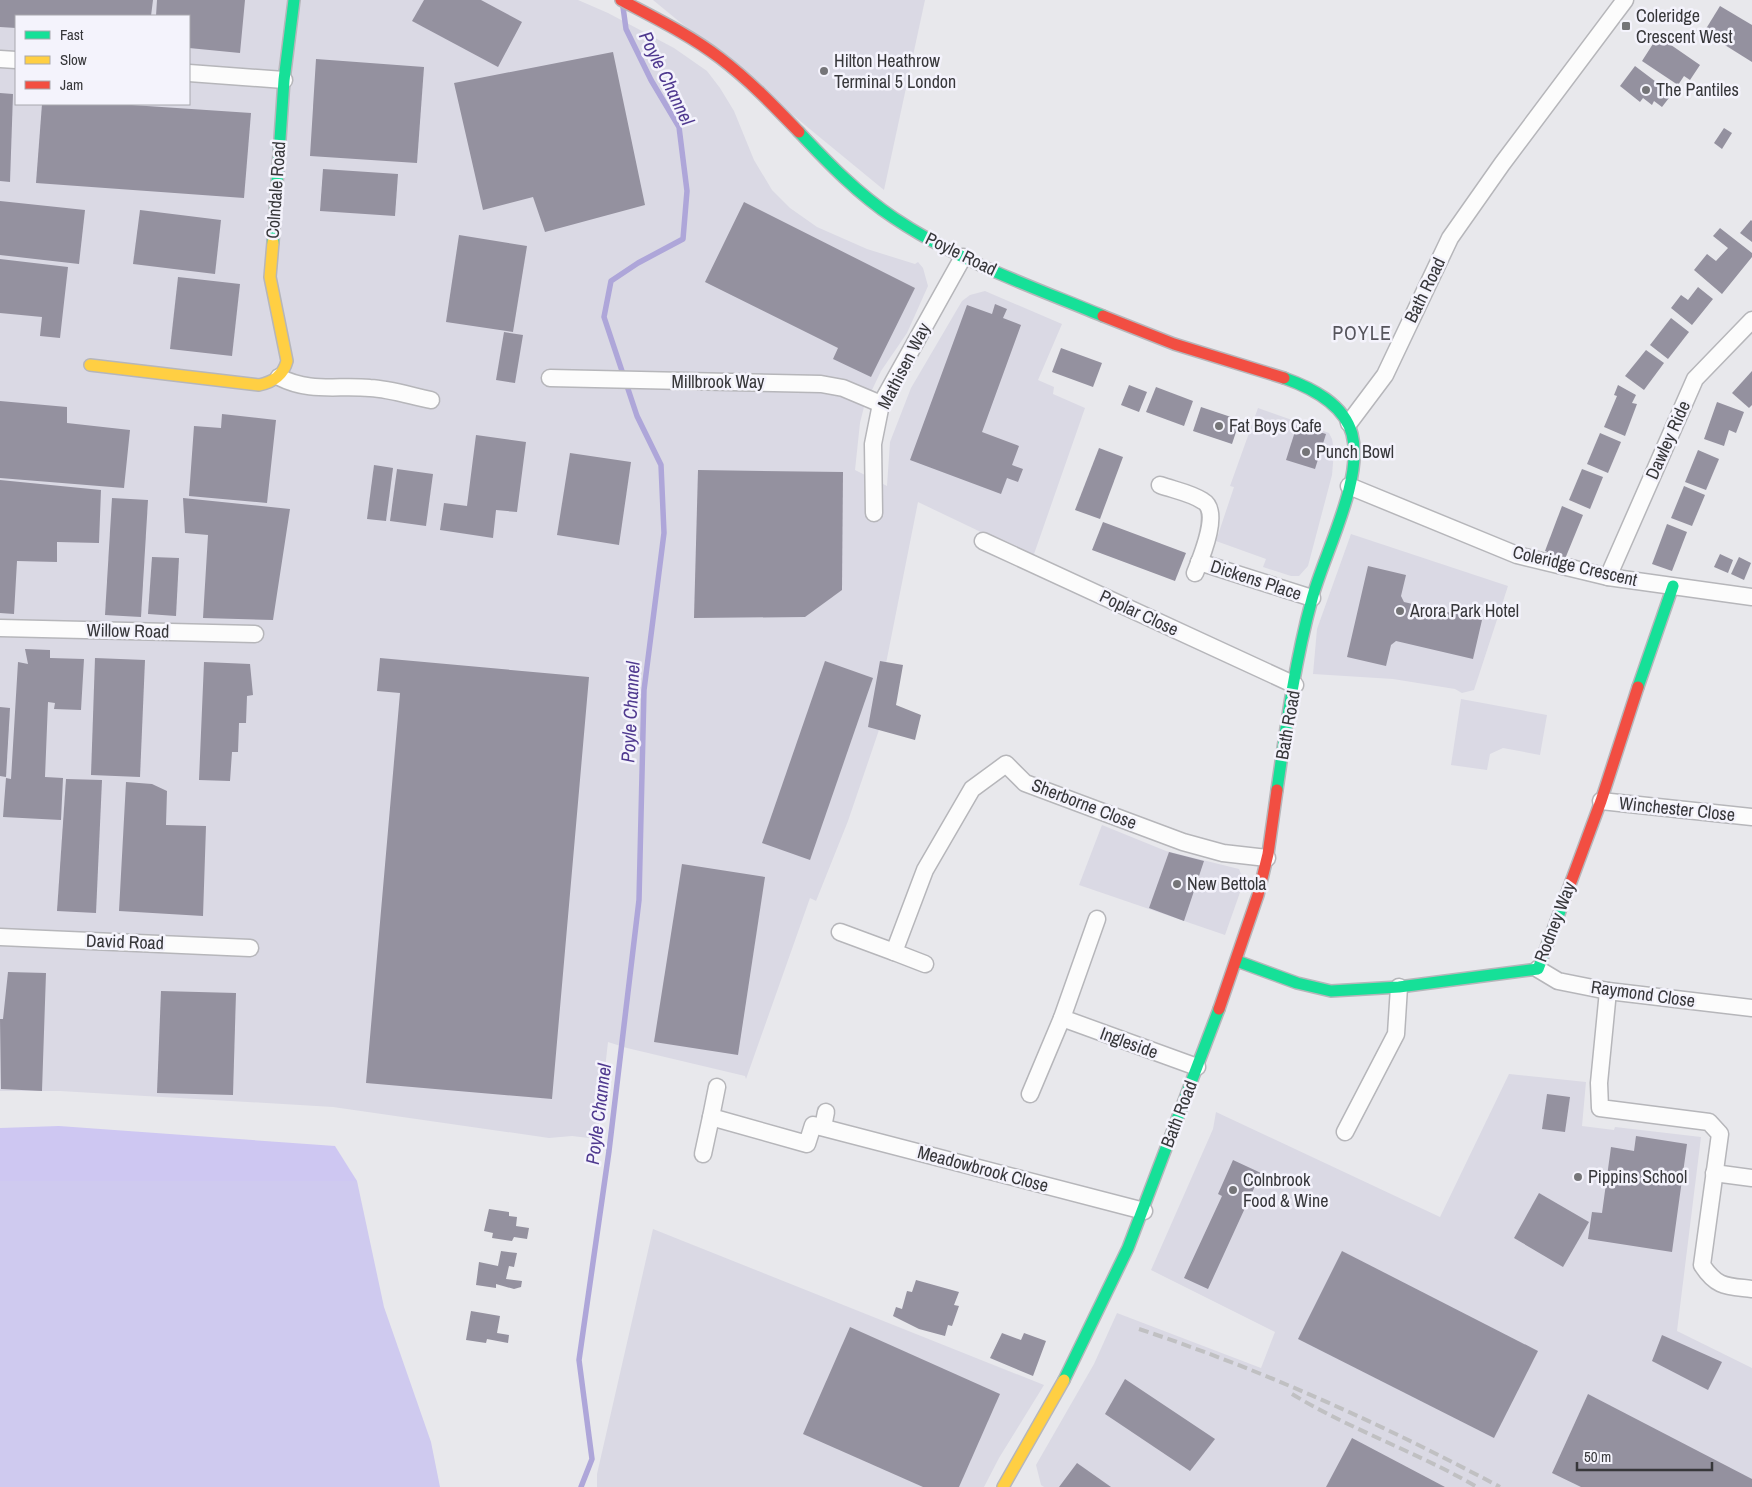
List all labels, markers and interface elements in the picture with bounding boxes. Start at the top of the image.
place label: Coleridge Crescent West [1636,3,1733,49]
legend [15,15,190,105]
marker: Coleridge Crescent West [1620,20,1632,32]
text: Fast [60,24,84,45]
water label: Poyle Channel [633,27,701,130]
place label: Hilton Heathrow Terminal 5 London [834,48,956,94]
text: Slow [60,49,87,70]
marker: Hilton Heathrow Terminal 5 London [818,65,830,77]
text: Jam [60,74,83,95]
place label: The Pantiles [1656,77,1739,102]
marker: The Pantiles [1640,84,1652,96]
street label: Colndale Road [260,140,291,240]
street label: Poyle Road [921,226,1001,282]
street label: Bath Road [1398,253,1451,327]
street label: Mathisen Way [871,318,936,413]
district label: POYLE [1332,319,1392,346]
street label: Millbrook Way [672,369,765,394]
street label: Dawley Ride [1639,396,1696,483]
place label: Fat Boys Cafe [1229,413,1322,438]
marker: Fat Boys Cafe [1213,420,1225,432]
place label: Punch Bowl [1316,439,1394,464]
marker: Punch Bowl [1300,446,1312,458]
street label: Coleridge Crescent [1510,539,1640,592]
street label: Dickens Place [1207,553,1305,606]
street label: Poplar Close [1096,583,1183,642]
place label: Arora Park Hotel [1409,598,1519,623]
marker: Arora Park Hotel [1394,605,1406,617]
street label: Willow Road [86,617,170,644]
water label: Poyle Channel [614,660,646,763]
street label: Bath Road [1269,688,1306,761]
street label: Sherborne Close [1028,772,1140,835]
street label: Winchester Close [1618,790,1736,827]
place label: New Bettola [1187,871,1267,896]
marker: New Bettola [1171,878,1183,890]
street label: Rodney Way [1528,878,1581,965]
street label: David Road [86,928,164,955]
street label: Raymond Close [1589,974,1697,1013]
street label: Ingleside [1097,1021,1162,1065]
water label: Poyle Channel [579,1062,617,1166]
street label: Bath Road [1154,1077,1203,1151]
street label: Meadowbrook Close [915,1139,1051,1198]
place label: Pippins School [1588,1164,1687,1189]
place label: Colnbrook Food & Wine [1243,1167,1328,1213]
marker: Pippins School [1572,1171,1584,1183]
marker: Colnbrook Food & Wine [1227,1184,1239,1196]
scale bar [1577,1440,1712,1472]
text: 50 m [1584,1446,1611,1467]

